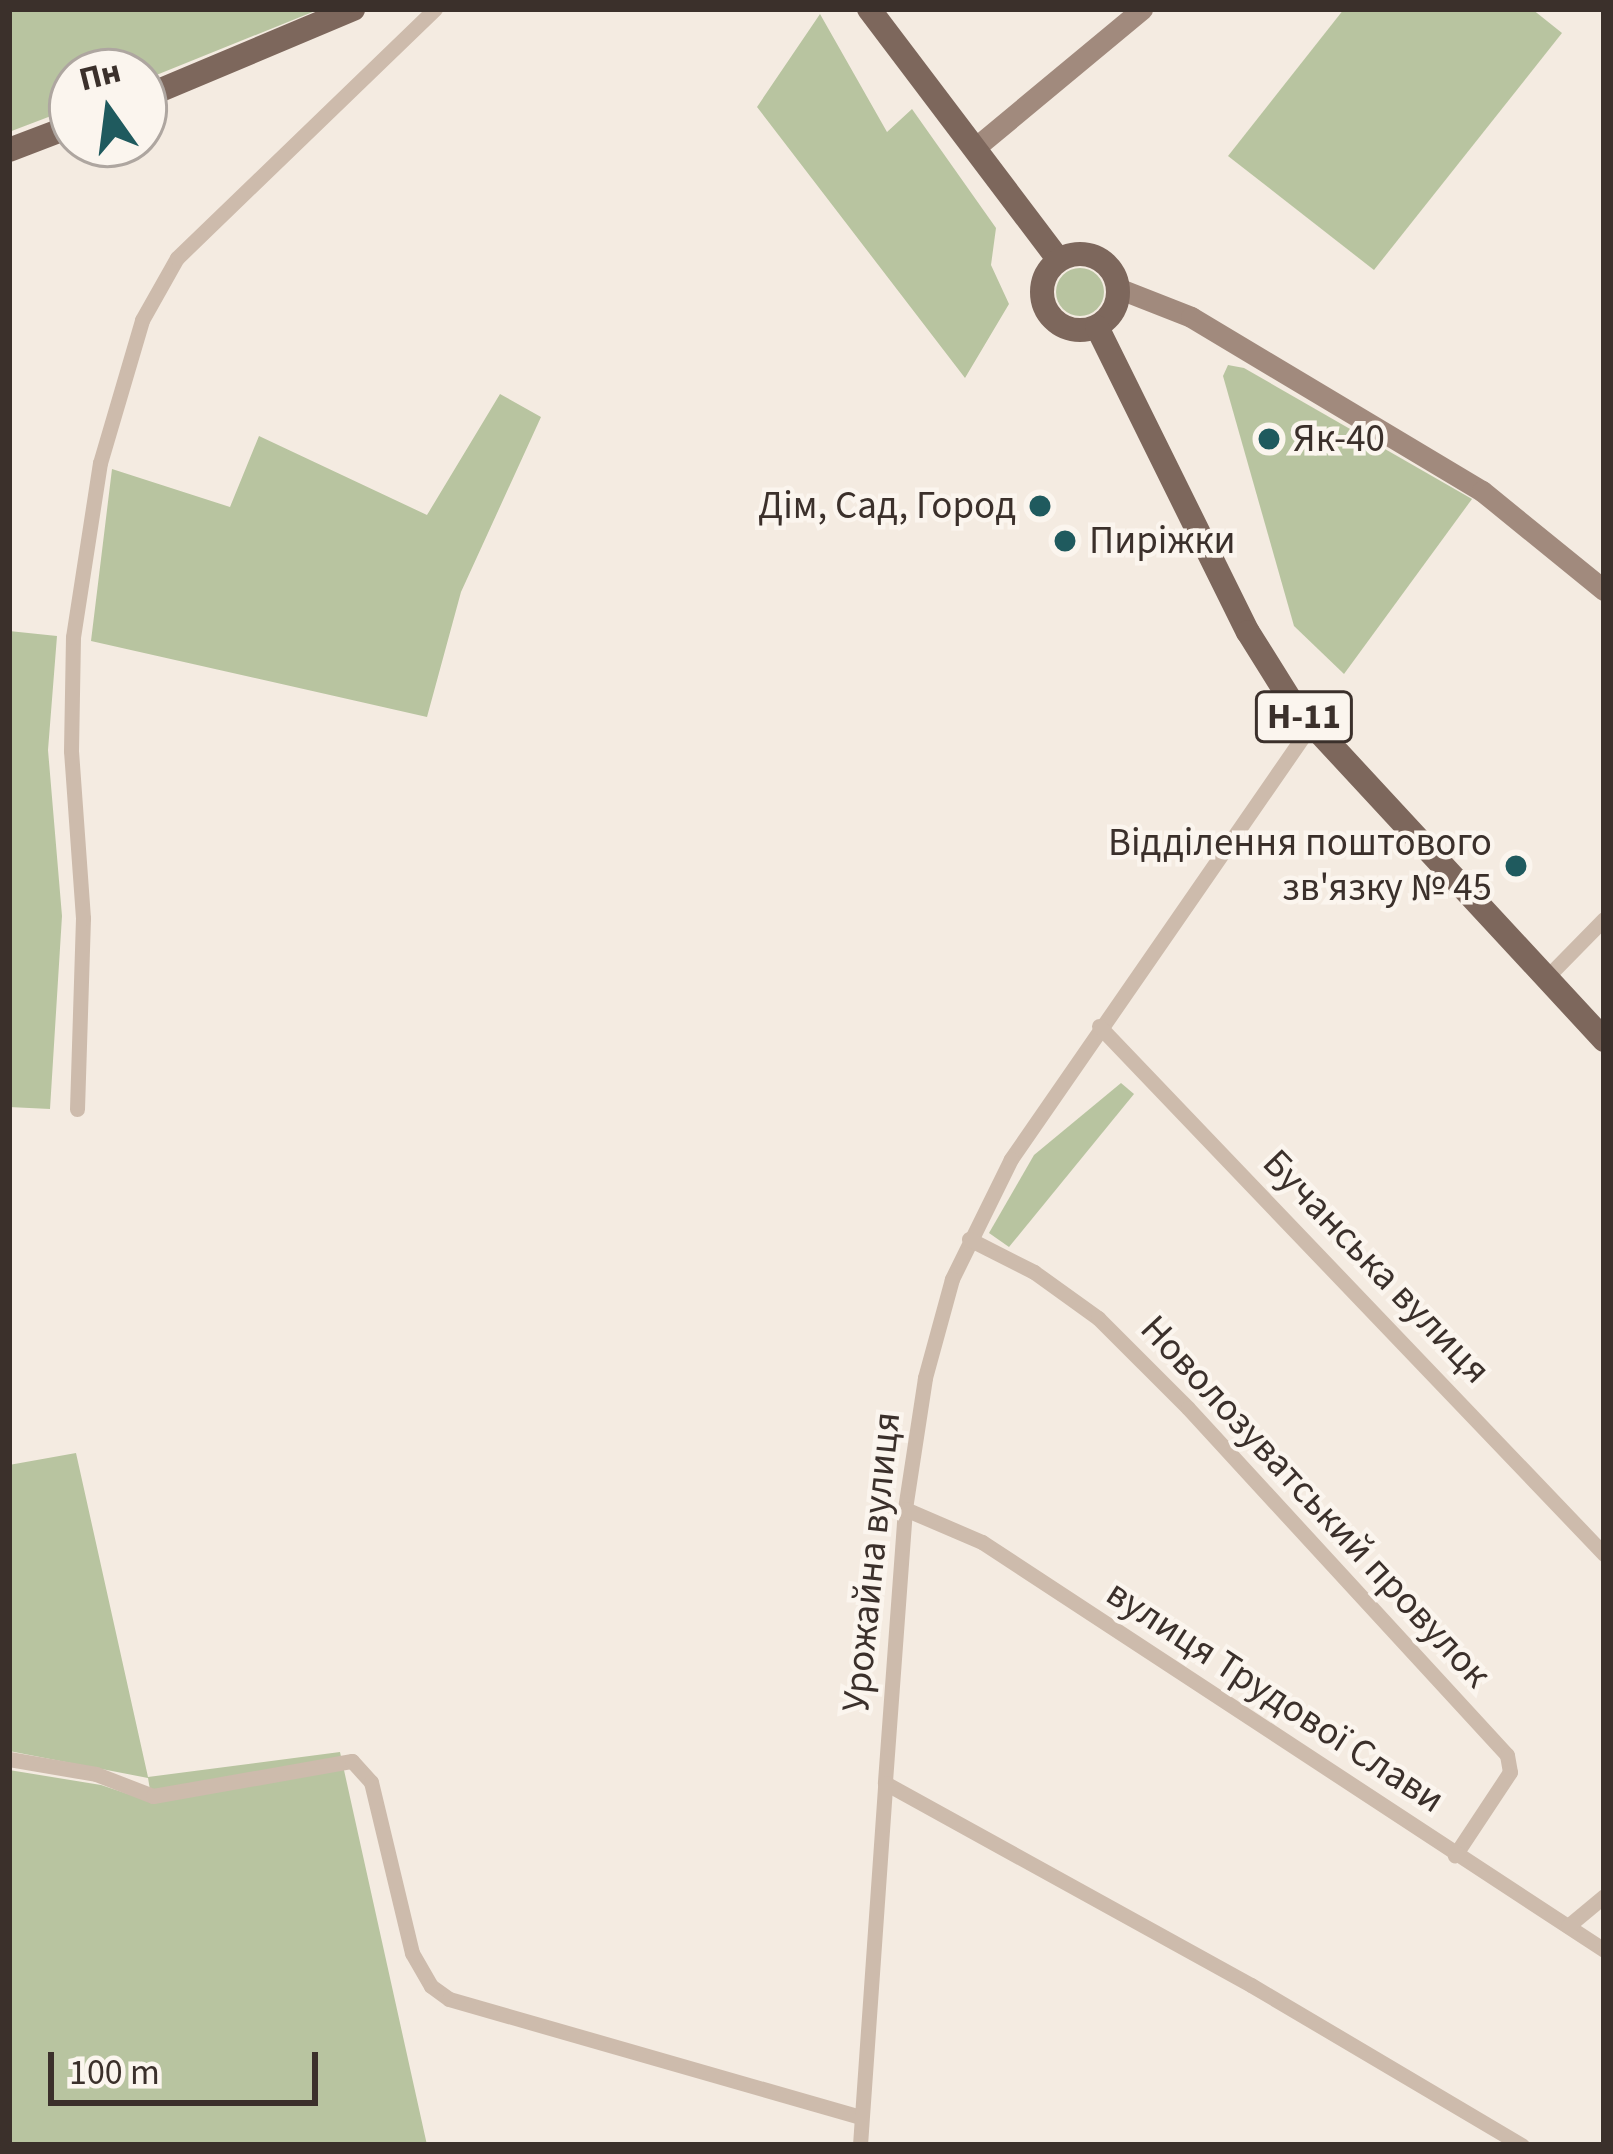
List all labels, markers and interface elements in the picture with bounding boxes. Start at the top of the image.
north arrow [48,48,168,168]
text: Пн [74,48,126,103]
place label: Як-40 [1293,416,1385,462]
marker: Як-40 [1256,426,1282,452]
place label: Дім, Сад, Город [758,483,1016,529]
marker: Дім, Сад, Город [1027,493,1053,519]
place label: Пиріжки [1089,518,1236,564]
marker: Пиріжки [1052,528,1078,554]
road number: Н-11 [1253,687,1355,747]
place label: Відділення поштового зв'язку № 45 [1108,821,1492,912]
marker: Відділення поштового зв'язку № 45 [1503,853,1529,879]
street label: Бучанська вулиця [1252,1140,1500,1394]
street label: Новолозуватський провулок [1130,1306,1500,1698]
street label: Урожайна вулиця [833,1410,911,1714]
street label: вулиця Трудової Слави [1097,1570,1453,1824]
scale bar [54,2028,324,2102]
text: 100 m [69,2047,160,2098]

